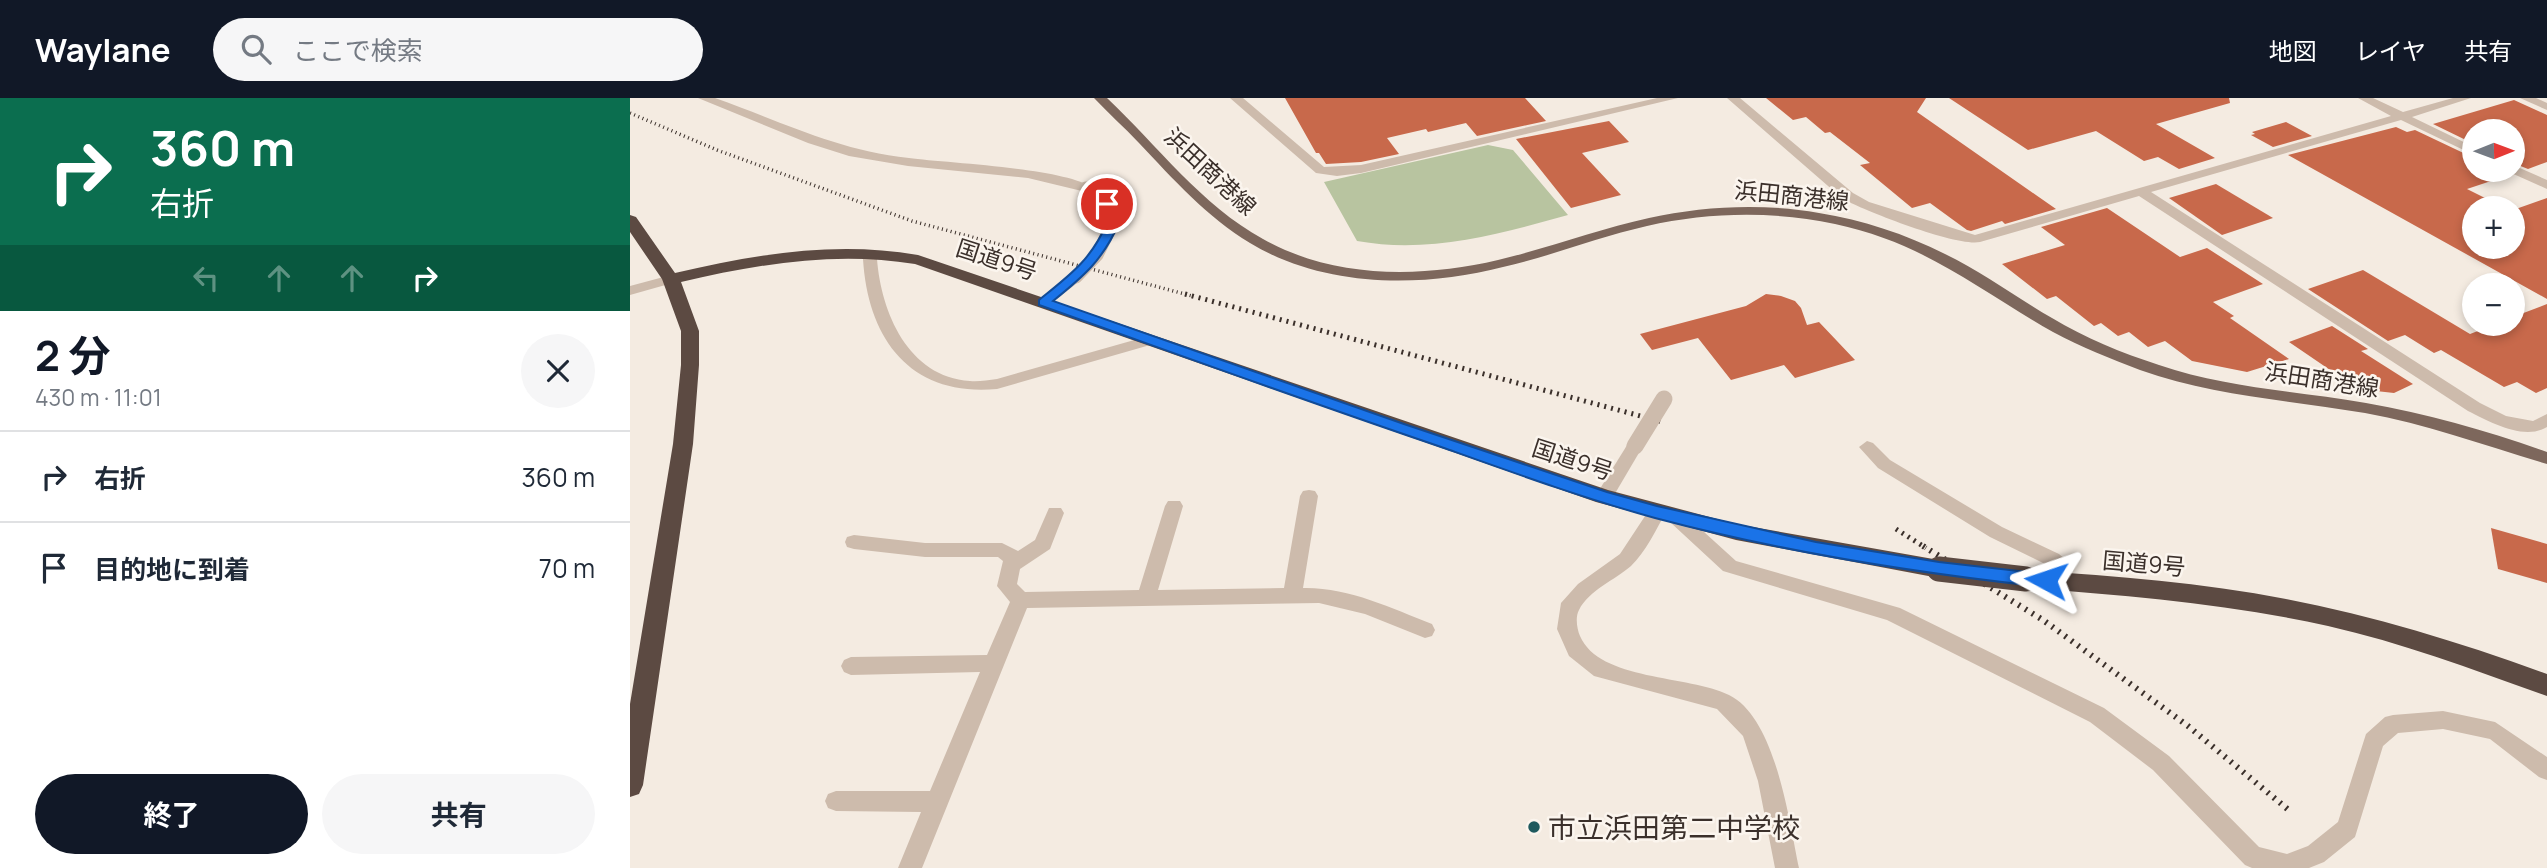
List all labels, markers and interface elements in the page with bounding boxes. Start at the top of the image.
search box [213,18,703,81]
text: Waylane [35,27,171,72]
icon: search [237,30,275,68]
text: ここで検索 [293,32,423,68]
text: 地図 [2269,34,2317,67]
text: レイヤ [2355,34,2426,67]
text: 共有 [2464,34,2512,67]
text: 360 m [150,114,295,181]
north arrow [2462,119,2525,182]
map controls [2462,119,2525,336]
street label: 浜田商港線 [1158,120,1264,222]
icon: right [35,126,126,217]
street label: 浜田商港線 [1733,173,1851,217]
pin [1077,174,1137,234]
text: 右折 [150,181,214,225]
icon: arrive [1088,185,1126,223]
button: + [2462,196,2525,259]
street label: 国道9号 [952,231,1042,287]
icon: left [187,259,225,297]
icon: ahead [260,259,298,297]
icon: ahead [333,259,371,297]
icon: right [406,259,444,297]
button: − [2462,273,2525,336]
text: 2 分 [35,326,110,384]
button: close [521,334,595,408]
street label: 浜田商港線 [2263,354,2381,404]
text: 430 m · 11:01 [35,381,162,413]
street label: 国道9号 [1528,431,1618,487]
icon: right [35,458,73,496]
text: 360 m [521,459,595,495]
text: 右折 [94,460,146,496]
position arrow [2009,543,2083,617]
street label: 国道9号 [2101,543,2187,583]
icon: arrive [35,549,73,587]
text: 70 m [539,550,595,586]
text: 目的地に到着 [94,551,250,587]
button: 終了 [35,774,308,854]
button: 共有 [322,774,595,854]
place label: 市立浜田第二中学校 [1548,808,1800,846]
marker: 市立浜田第二中学校 [1526,819,1542,835]

